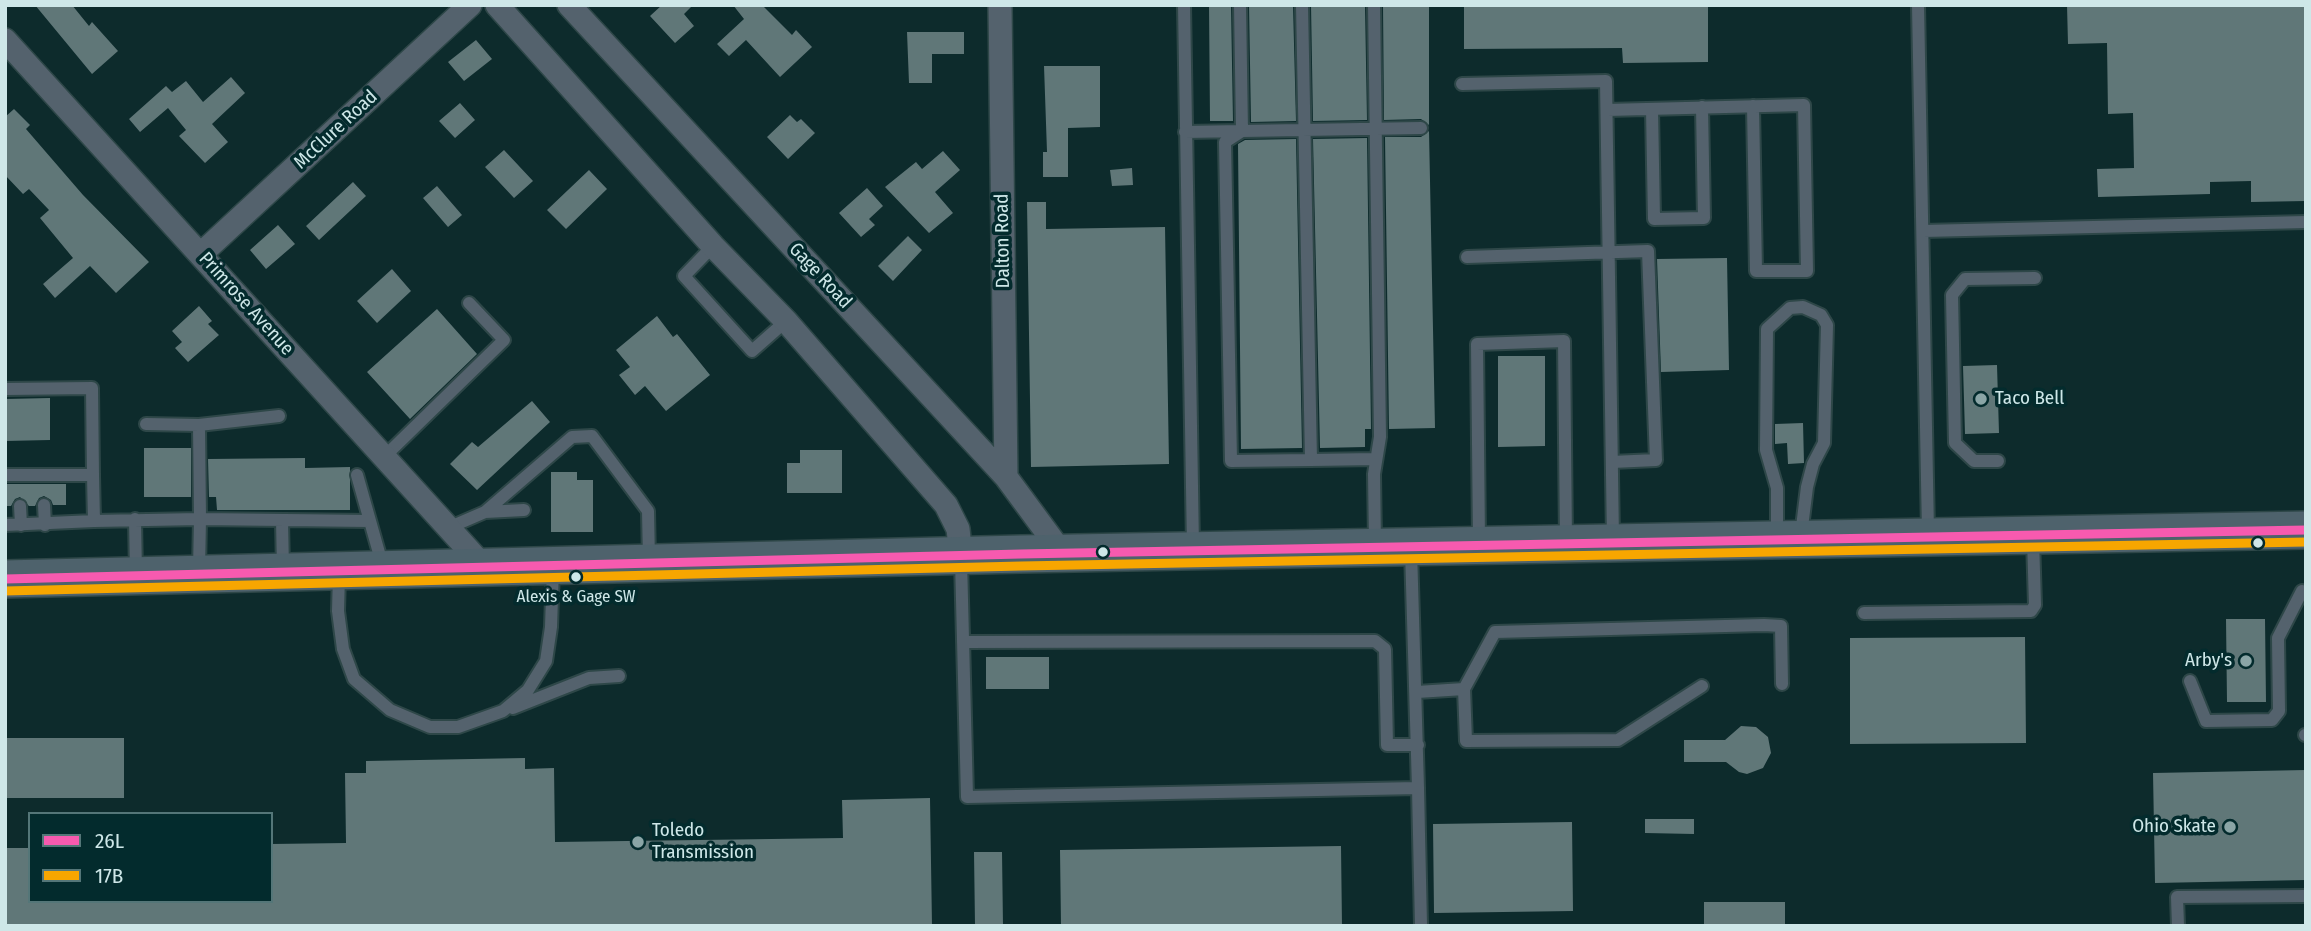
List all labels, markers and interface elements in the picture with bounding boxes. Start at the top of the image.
street label: McClure Road [290,86,382,174]
street label: Dalton Road [991,193,1015,289]
street label: Gage Road [784,238,856,314]
street label: Primrose Avenue [194,248,298,360]
place label: Taco Bell [1995,388,2064,410]
marker: Taco Bell [1973,391,1989,407]
unlabelled marker [2251,536,2265,550]
unlabelled marker [1096,545,1110,559]
marker: Alexis & Gage SW [569,570,583,584]
place label: Alexis & Gage SW [517,587,635,607]
place label: Arby's [2185,650,2232,672]
marker: Arby's [2238,653,2254,669]
legend [28,812,273,903]
place label: Ohio Skate [2132,816,2216,838]
marker: Ohio Skate [2222,819,2238,835]
place label: Toledo Transmission [652,820,754,864]
text: 26L [95,828,124,854]
marker: Toledo Transmission [630,834,646,850]
text: 17B [95,863,123,889]

